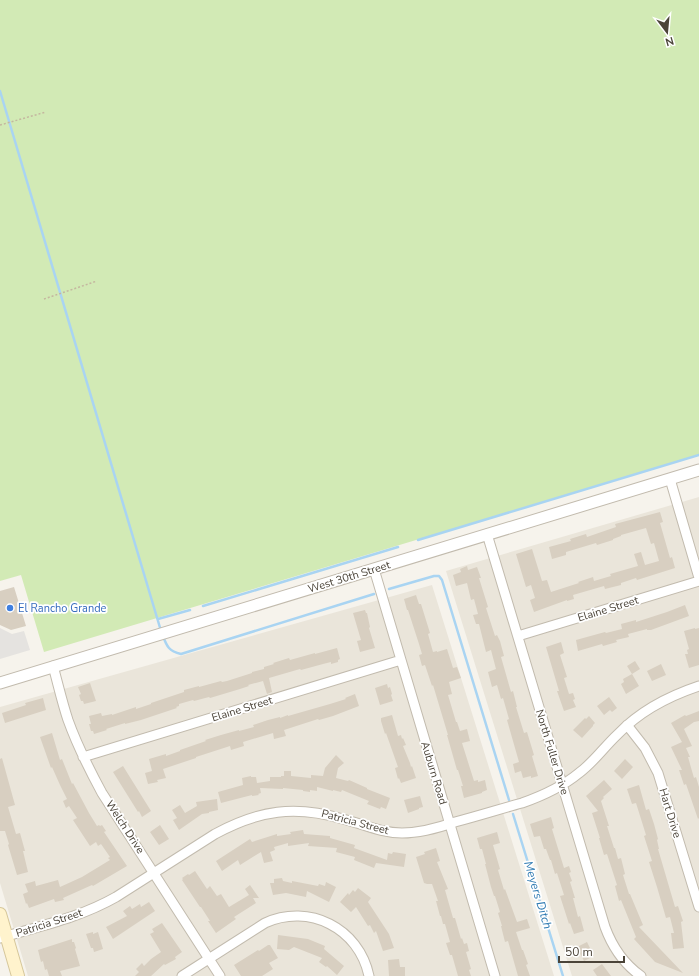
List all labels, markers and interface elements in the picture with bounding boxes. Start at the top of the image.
north arrow [647,12,687,52]
text: N [664,33,676,49]
street label: West 30th Street [306,557,392,597]
street label: Elaine Street [576,593,640,625]
place label: El Rancho Grande [18,601,107,616]
marker: El Rancho Grande [5,603,15,613]
street label: Elaine Street [210,693,274,725]
street label: North Fuller Drive [532,707,572,797]
street label: Auburn Road [417,740,451,806]
street label: Hart Drive [655,786,685,840]
street label: Welch Drive [102,797,148,857]
street label: Patricia Street [320,806,390,838]
water label: Meyers Ditch [520,859,556,931]
street label: Patricia Street [14,905,84,941]
scale bar [559,938,624,964]
text: 50 m [565,944,593,960]

